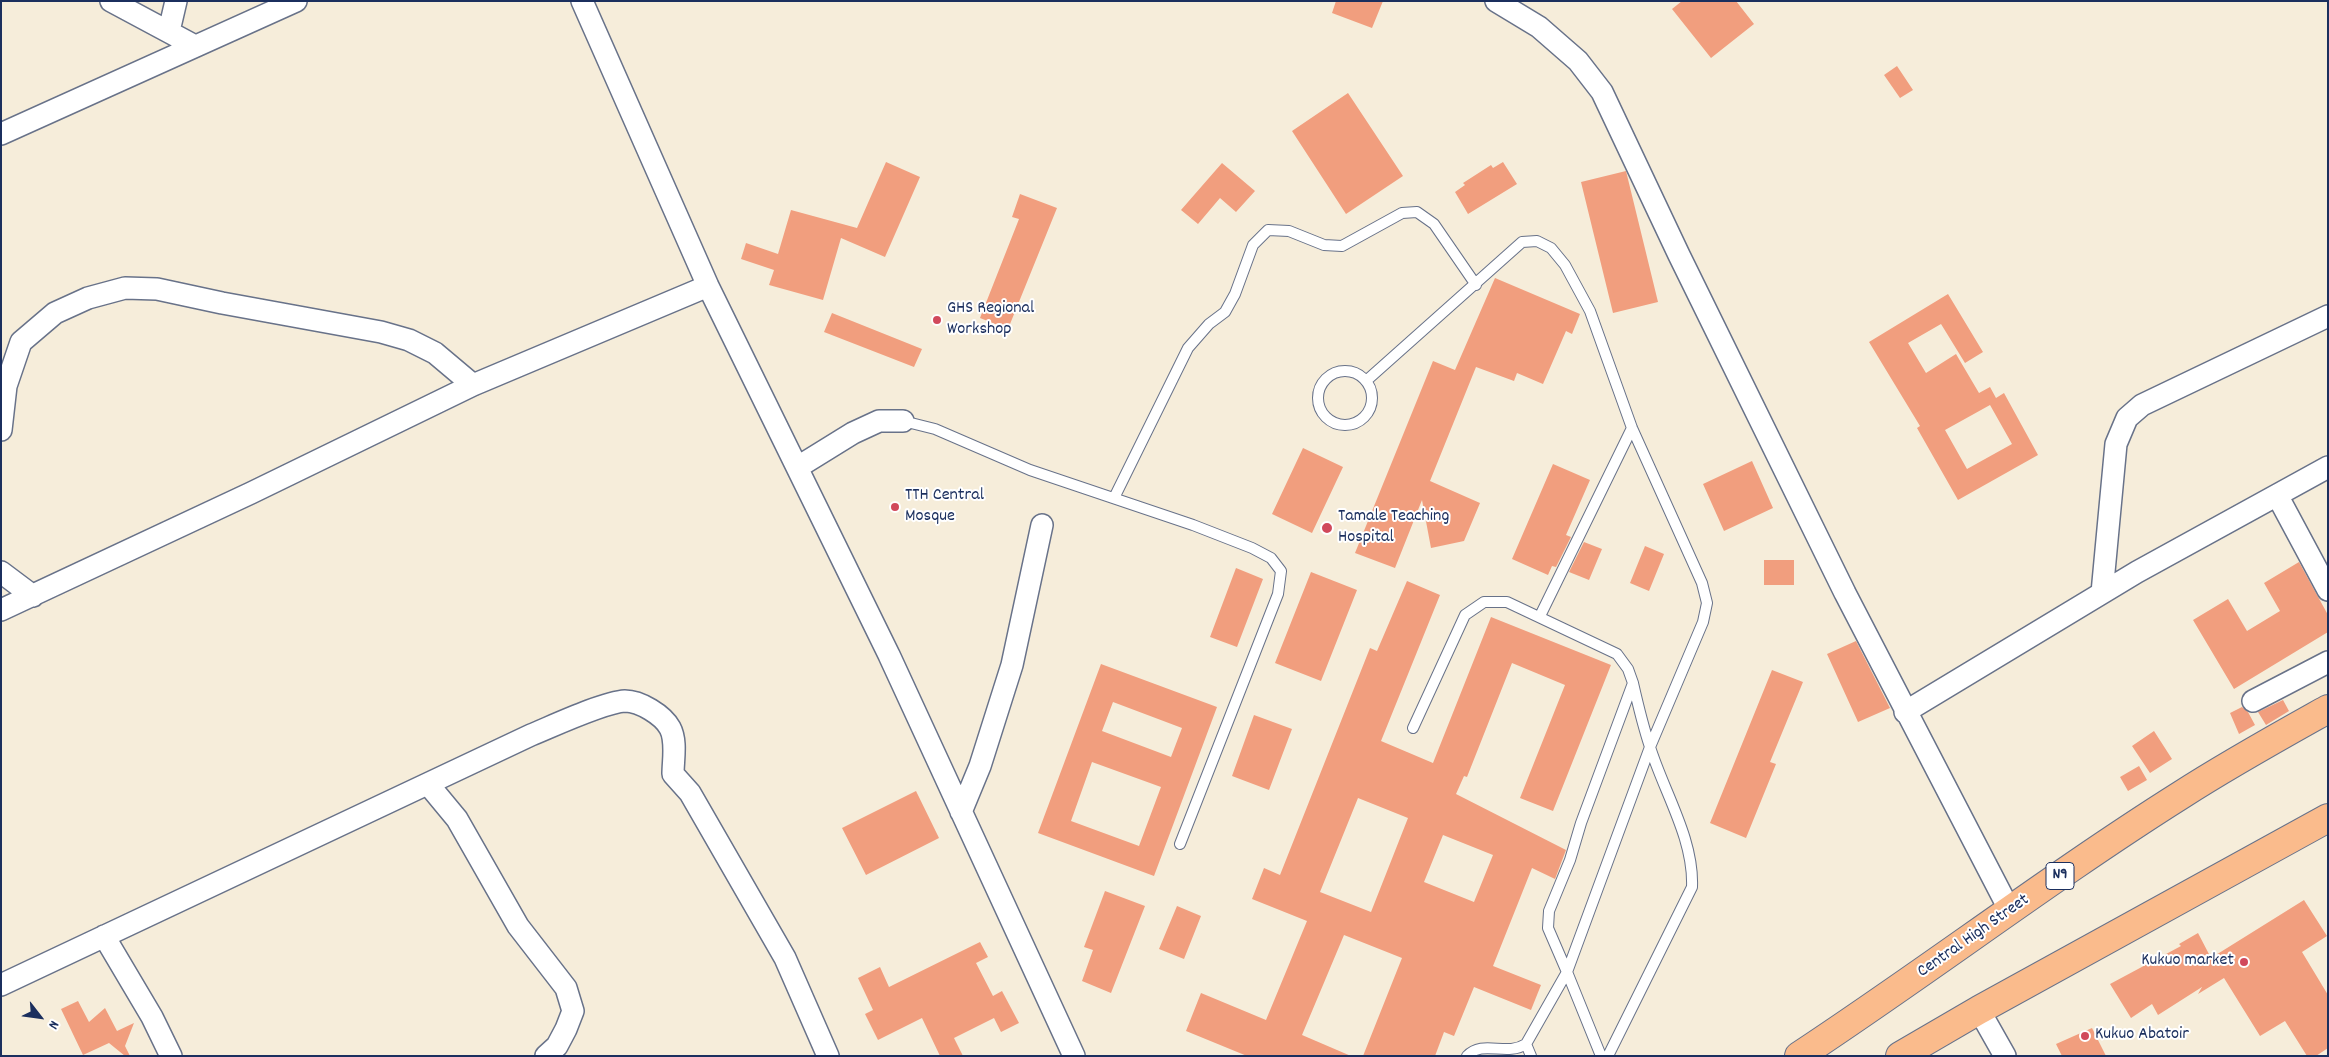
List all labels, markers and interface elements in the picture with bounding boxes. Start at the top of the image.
place label: GHS Regional Workshop [947,299,1034,342]
marker: GHS Regional Workshop [931,314,943,326]
place label: TTH Central Mosque [905,486,984,528]
marker: TTH Central Mosque [889,501,901,513]
place label: Tamale Teaching Hospital [1338,507,1449,550]
marker: Tamale Teaching Hospital [1320,521,1334,535]
road number: N9 [2046,862,2074,889]
street label: Central High Street [1914,890,2034,984]
place label: Kukuo market [2141,951,2234,973]
marker: Kukuo market [2238,956,2250,968]
north arrow [15,992,65,1042]
text: N [43,1016,63,1032]
place label: Kukuo Abatoir [2095,1025,2189,1047]
marker: Kukuo Abatoir [2079,1030,2091,1042]

